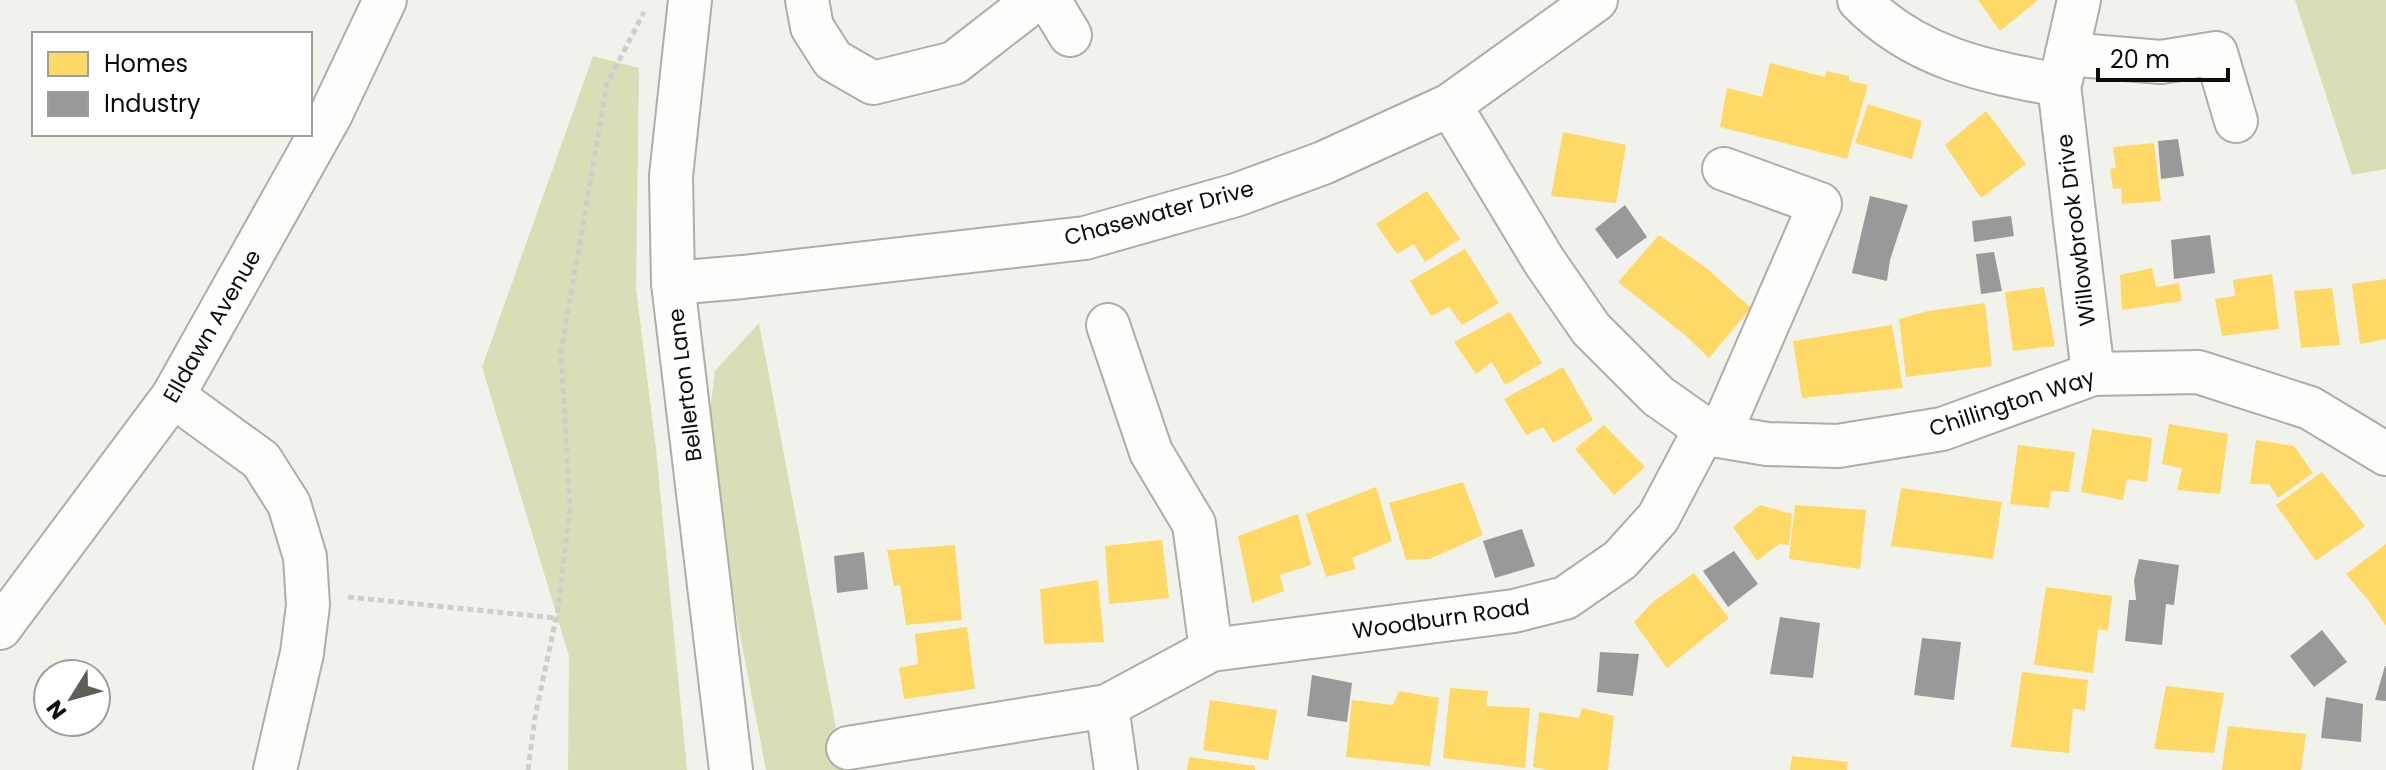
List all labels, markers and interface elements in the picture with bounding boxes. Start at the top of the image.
legend [32,32,312,136]
scale bar [2098,32,2228,82]
text: 20 m [2110,43,2170,76]
text: Homes [104,47,188,80]
text: Industry [104,87,201,120]
street label: Willowbrook Drive [2049,132,2103,328]
street label: Chasewater Drive [1061,173,1257,253]
street label: Elldawn Avenue [155,244,269,408]
street label: Bellerton Lane [660,307,710,463]
street label: Chillington Way [1925,361,2099,444]
street label: Woodburn Road [1350,591,1532,647]
north arrow [32,658,112,738]
text: N [39,694,74,726]

